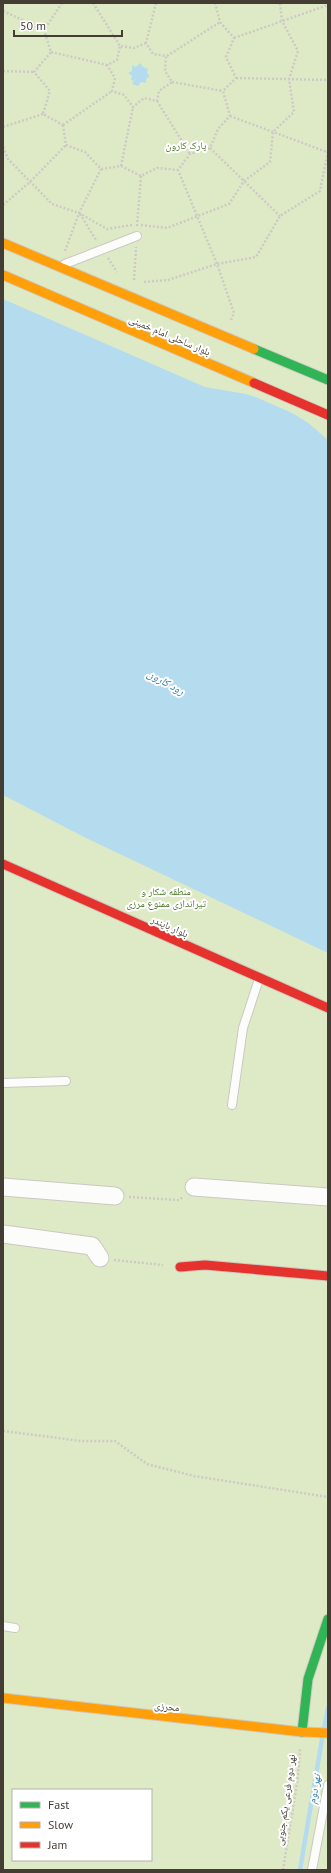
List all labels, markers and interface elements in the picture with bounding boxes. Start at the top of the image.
scale bar [14,12,122,38]
text: 50 m [20,18,46,33]
park label: پارک کارون [166,139,206,152]
street label: بلوار ساحلی امام خمینی [127,312,213,359]
water label: رود کارون [145,666,187,698]
park label: منطقه شکار و تیراندازی ممنوع مرزی [126,885,206,910]
street label: بلوار بایندر [148,912,190,940]
street label: محرزی [154,1699,181,1714]
street label: نهر دوم فرعی یکم جنوبی [273,1753,299,1847]
water label: نهر دوم [305,1772,325,1805]
legend [12,1789,152,1861]
text: Fast [48,1797,69,1812]
text: Slow [48,1817,73,1832]
text: Jam [47,1837,67,1852]

